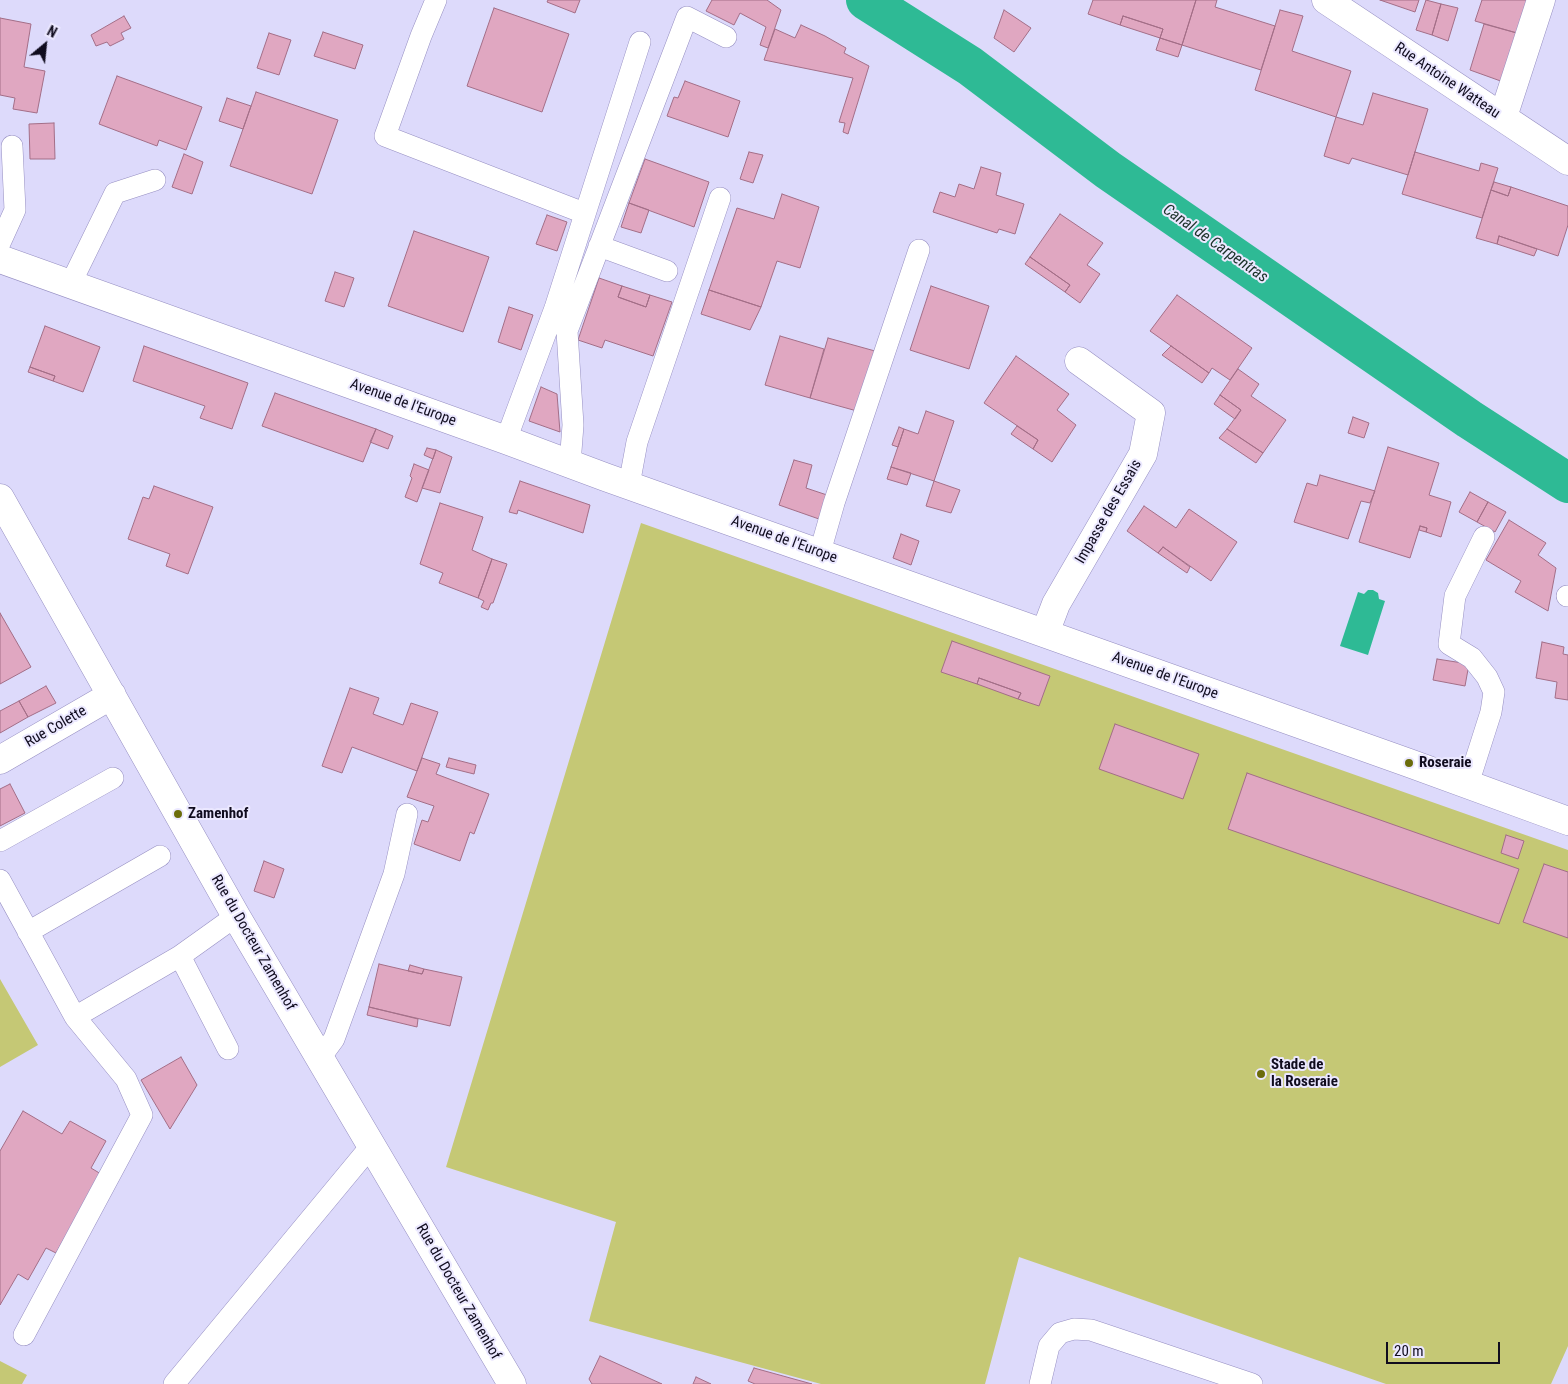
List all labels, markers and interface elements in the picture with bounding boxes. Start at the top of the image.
north arrow [20,20,70,70]
text: N [44,23,60,41]
street label: Rue Antoine Watteau [1391,39,1503,123]
water label: Canal de Carpentras [1159,201,1271,287]
street label: Avenue de l'Europe [348,375,458,431]
street label: Impasse des Essais [1072,457,1146,567]
street label: Avenue de l'Europe [729,512,839,568]
street label: Avenue de l'Europe [1110,648,1220,704]
street label: Rue Colette [22,702,90,752]
place label: Roseraie [1419,754,1472,772]
marker: Roseraie [1403,757,1415,769]
place label: Zamenhof [188,805,248,823]
marker: Zamenhof [172,808,184,820]
street label: Rue du Docteur Zamenhof [207,872,299,1014]
place label: Stade de la Roseraie [1271,1056,1338,1091]
marker: Stade de la Roseraie [1255,1068,1267,1080]
street label: Rue du Docteur Zamenhof [412,1221,504,1363]
scale bar [1388,1332,1502,1364]
text: 20 m [1394,1342,1424,1360]

